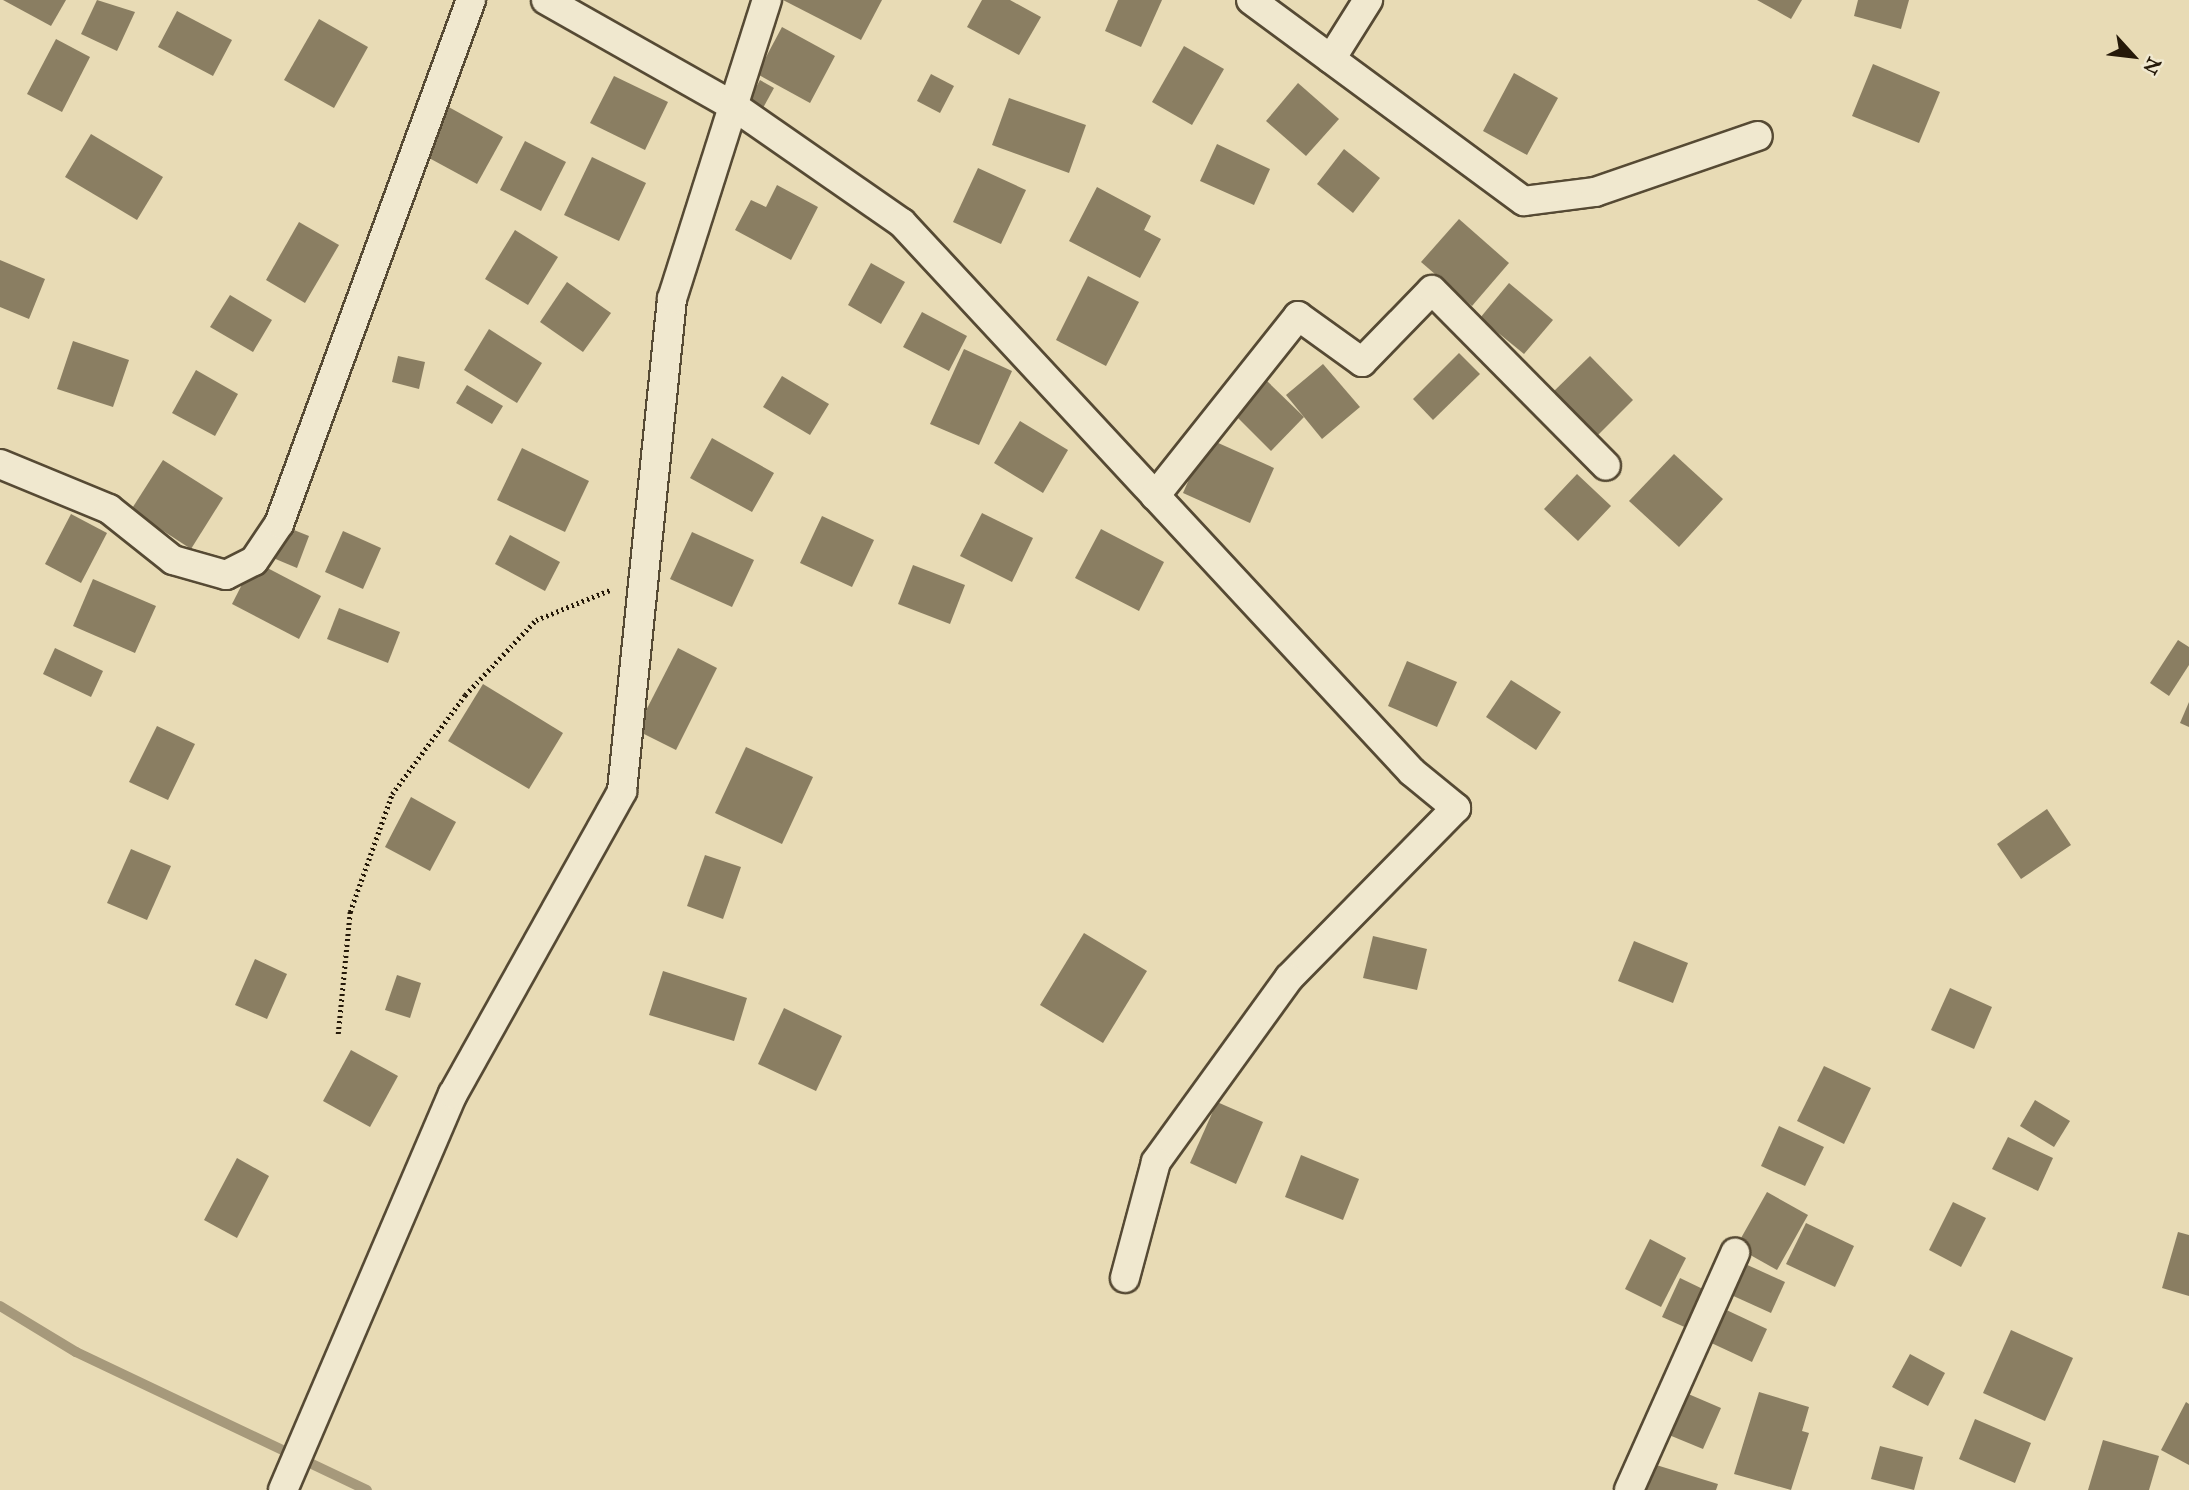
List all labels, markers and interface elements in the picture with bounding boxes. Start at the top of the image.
north arrow [2098,21,2168,91]
text: N [2138,53,2166,78]

